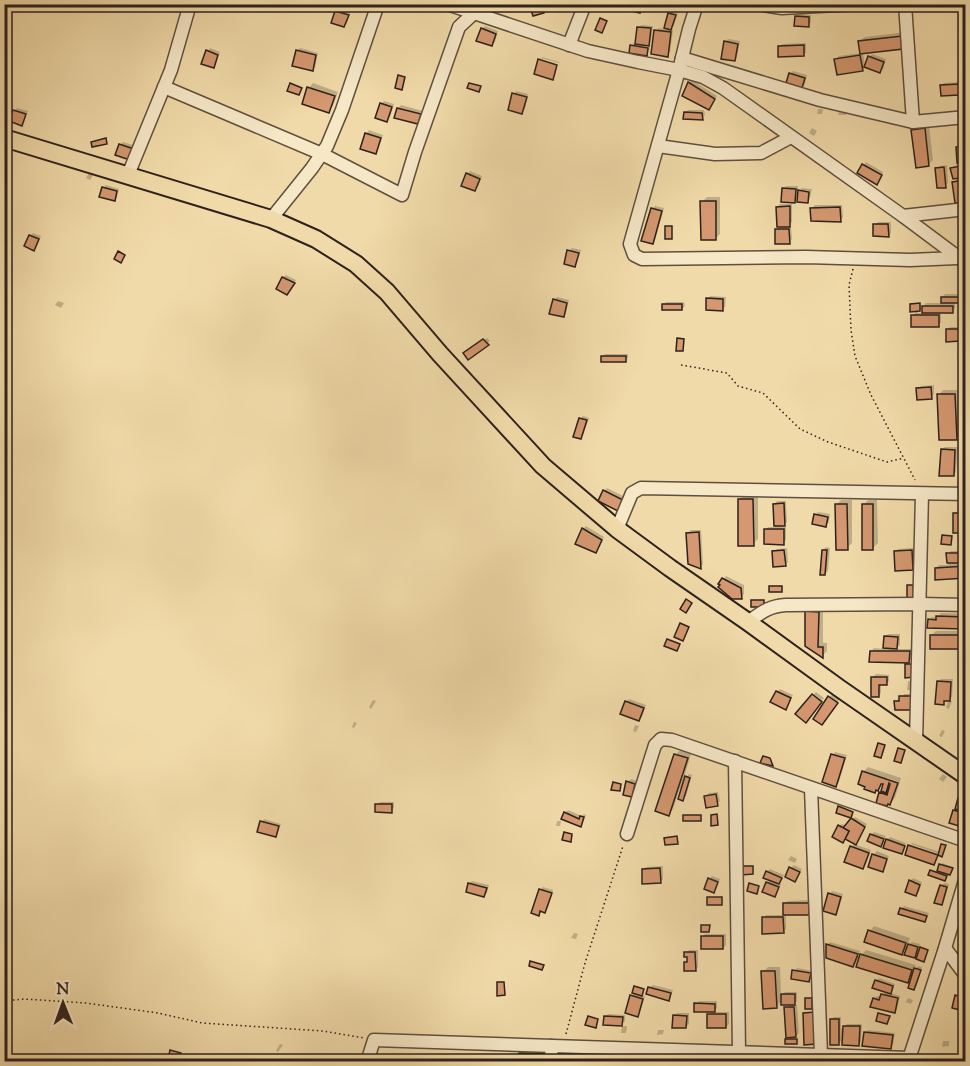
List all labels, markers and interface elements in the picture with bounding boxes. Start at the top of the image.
north arrow [33,973,93,1033]
text: N [56,979,70,1002]

